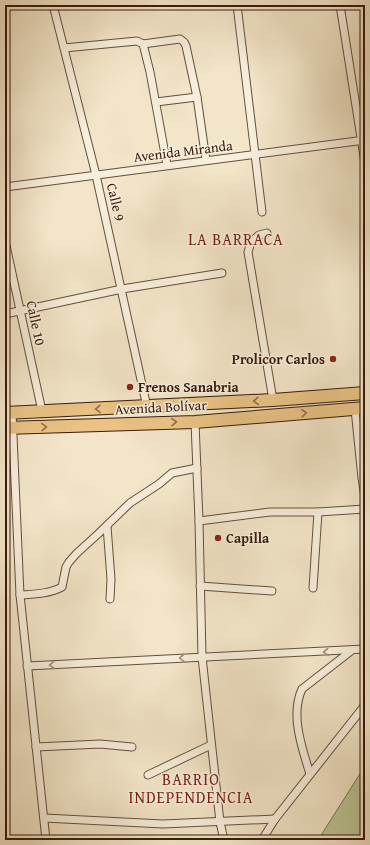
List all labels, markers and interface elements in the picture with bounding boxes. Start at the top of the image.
street label: Avenida Miranda [132,135,234,167]
street label: Calle 9 [102,181,130,223]
district label: LA BARRACA [188,227,284,251]
street label: Calle 10 [22,299,51,347]
place label: Prolicor Carlos [232,349,325,369]
marker: Prolicor Carlos [328,354,338,364]
place label: Frenos Sanabria [138,377,240,397]
marker: Frenos Sanabria [125,382,135,392]
street label: Avenida Bolívar [115,395,208,419]
one-way arrow [253,396,259,405]
one-way arrow [95,404,101,413]
one-way arrow [301,409,307,418]
one-way arrow [171,418,177,427]
one-way arrow [41,423,47,431]
place label: Capilla [226,528,270,548]
marker: Capilla [213,533,223,543]
one-way arrow [323,647,329,656]
one-way arrow [179,654,185,662]
one-way arrow [49,660,55,669]
district label: BARRIO INDEPENDENCIA [129,767,253,809]

